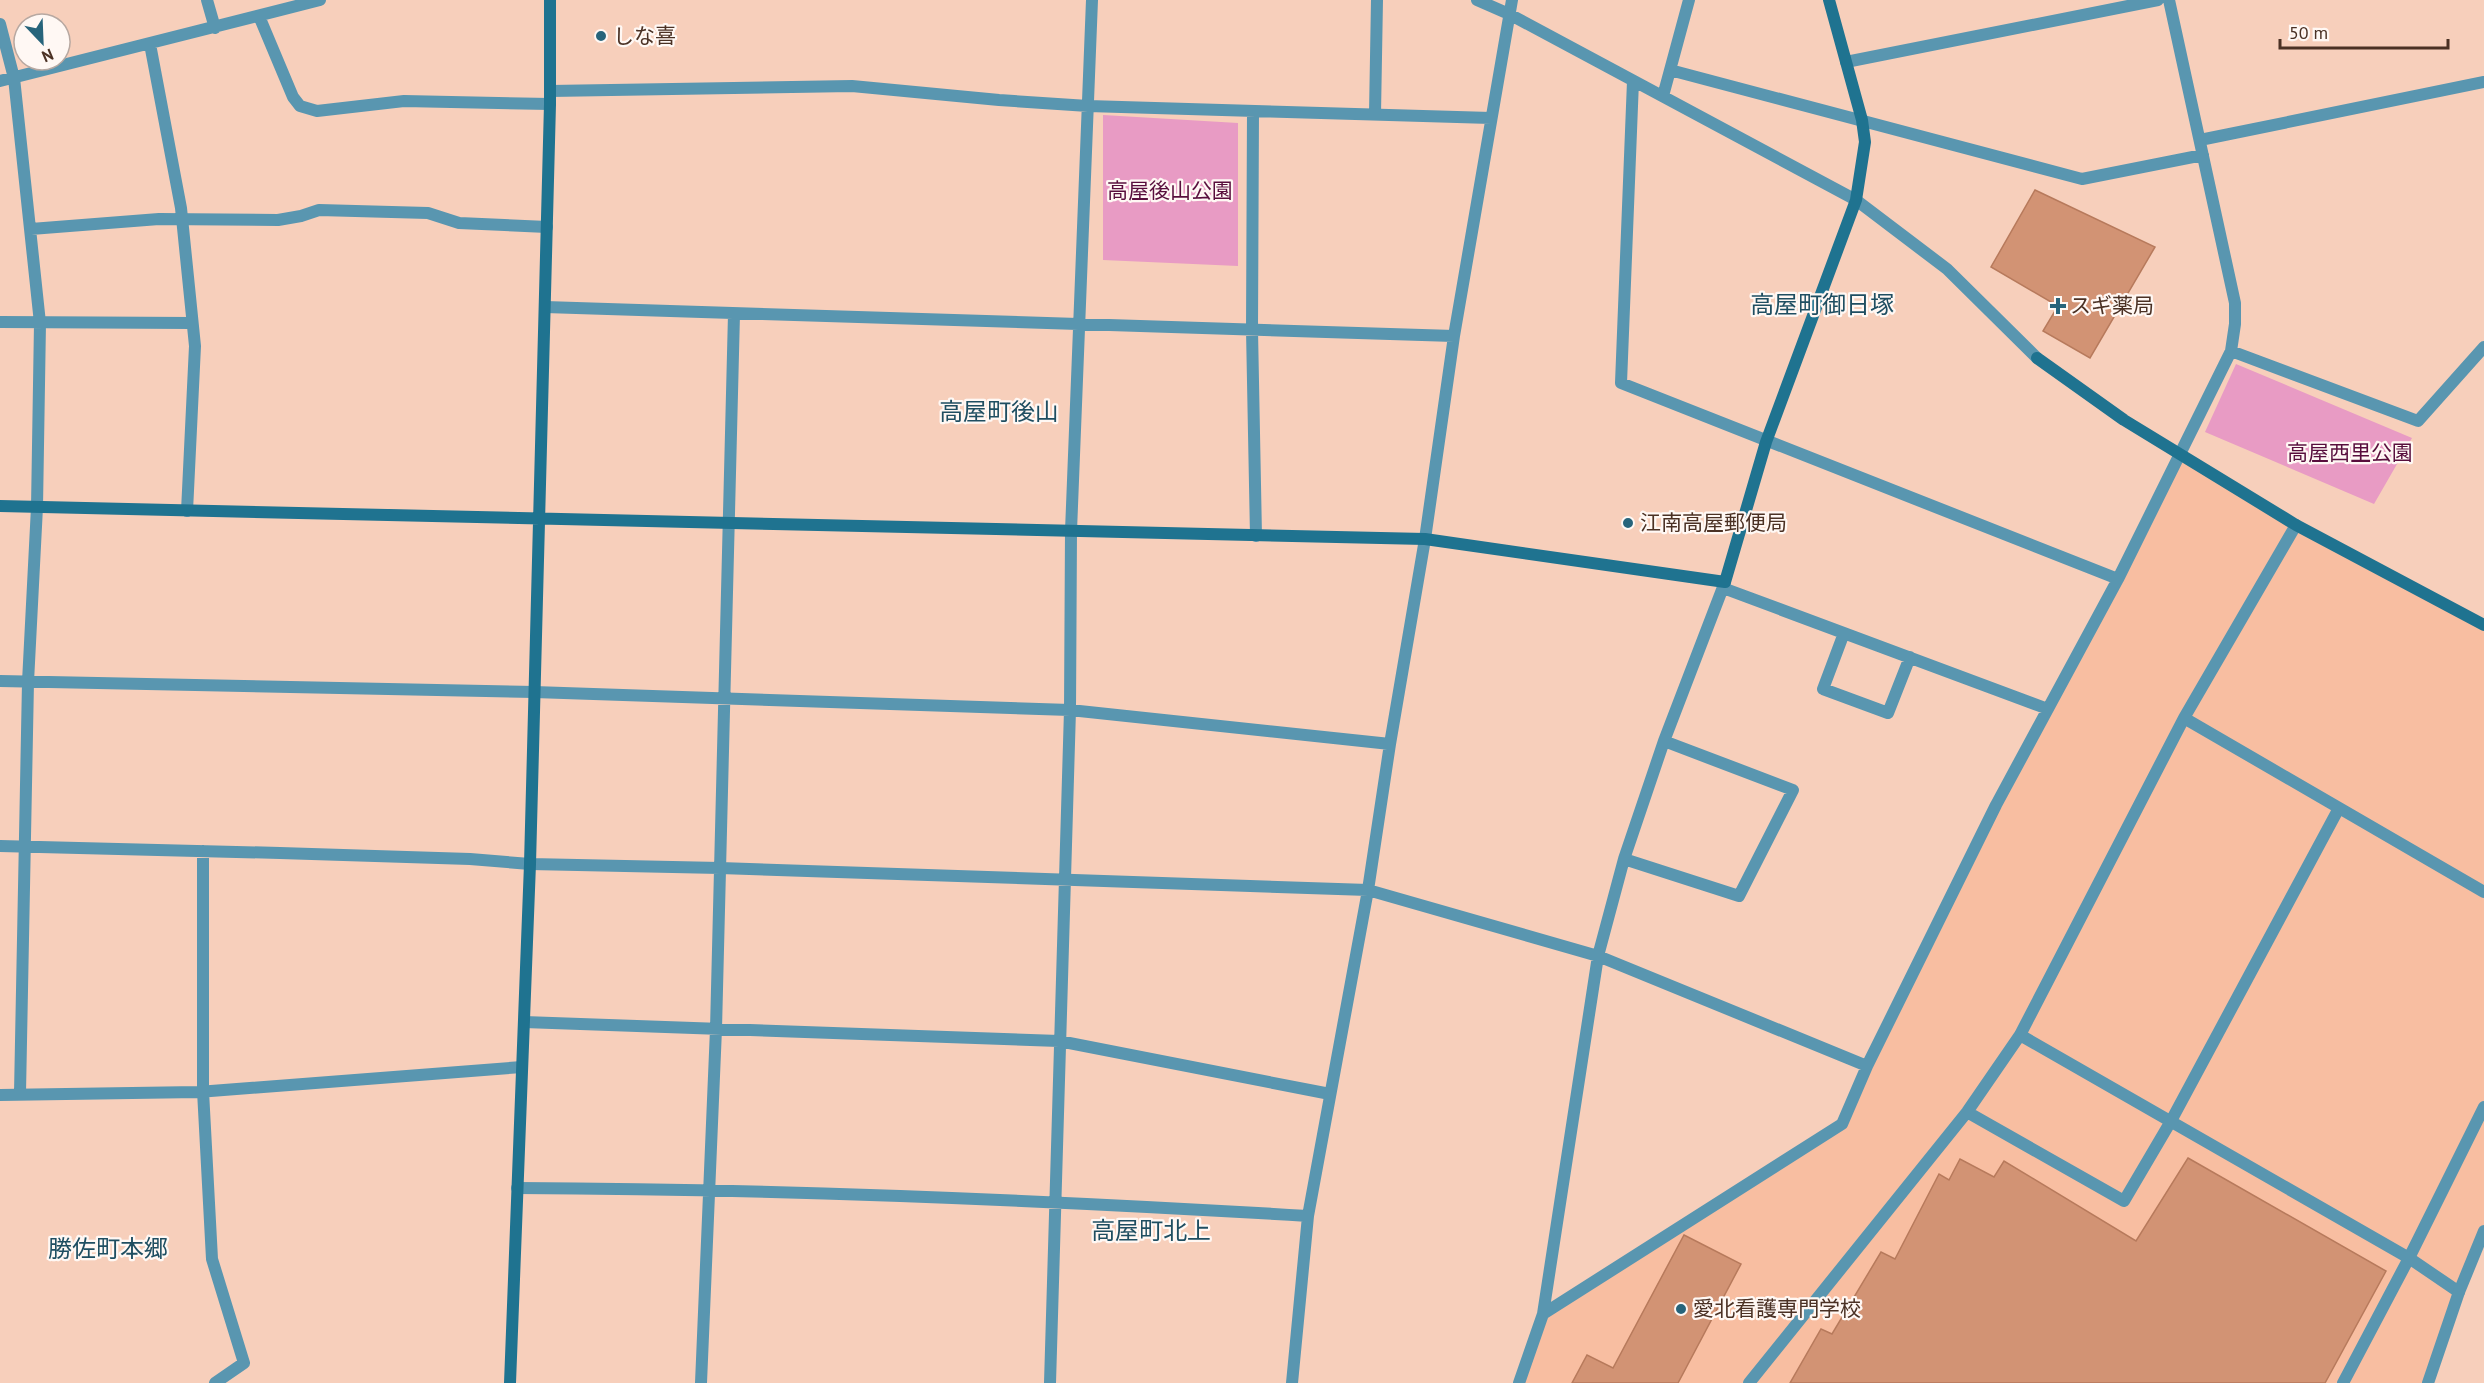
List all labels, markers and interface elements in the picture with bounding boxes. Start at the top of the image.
north arrow [12,12,72,72]
scale bar [2280,12,2448,50]
text: 50 m [2289,21,2328,44]
place label: しな喜 [613,22,676,49]
marker: しな喜 [594,29,608,43]
text: N [39,45,57,67]
park label: 高屋後山公園 [1107,177,1233,204]
district label: 高屋町御日塚 [1750,289,1894,320]
place label: スギ薬局 [2070,292,2154,319]
marker: スギ薬局 [2051,299,2065,313]
district label: 高屋町後山 [939,396,1059,427]
park label: 高屋西里公園 [2287,439,2413,466]
place label: 江南高屋郵便局 [1640,509,1787,536]
marker: 江南高屋郵便局 [1621,516,1635,530]
district label: 高屋町北上 [1091,1215,1211,1246]
district label: 勝佐町本郷 [48,1233,168,1264]
place label: 愛北看護専門学校 [1693,1295,1861,1322]
marker: 愛北看護専門学校 [1674,1302,1688,1316]

